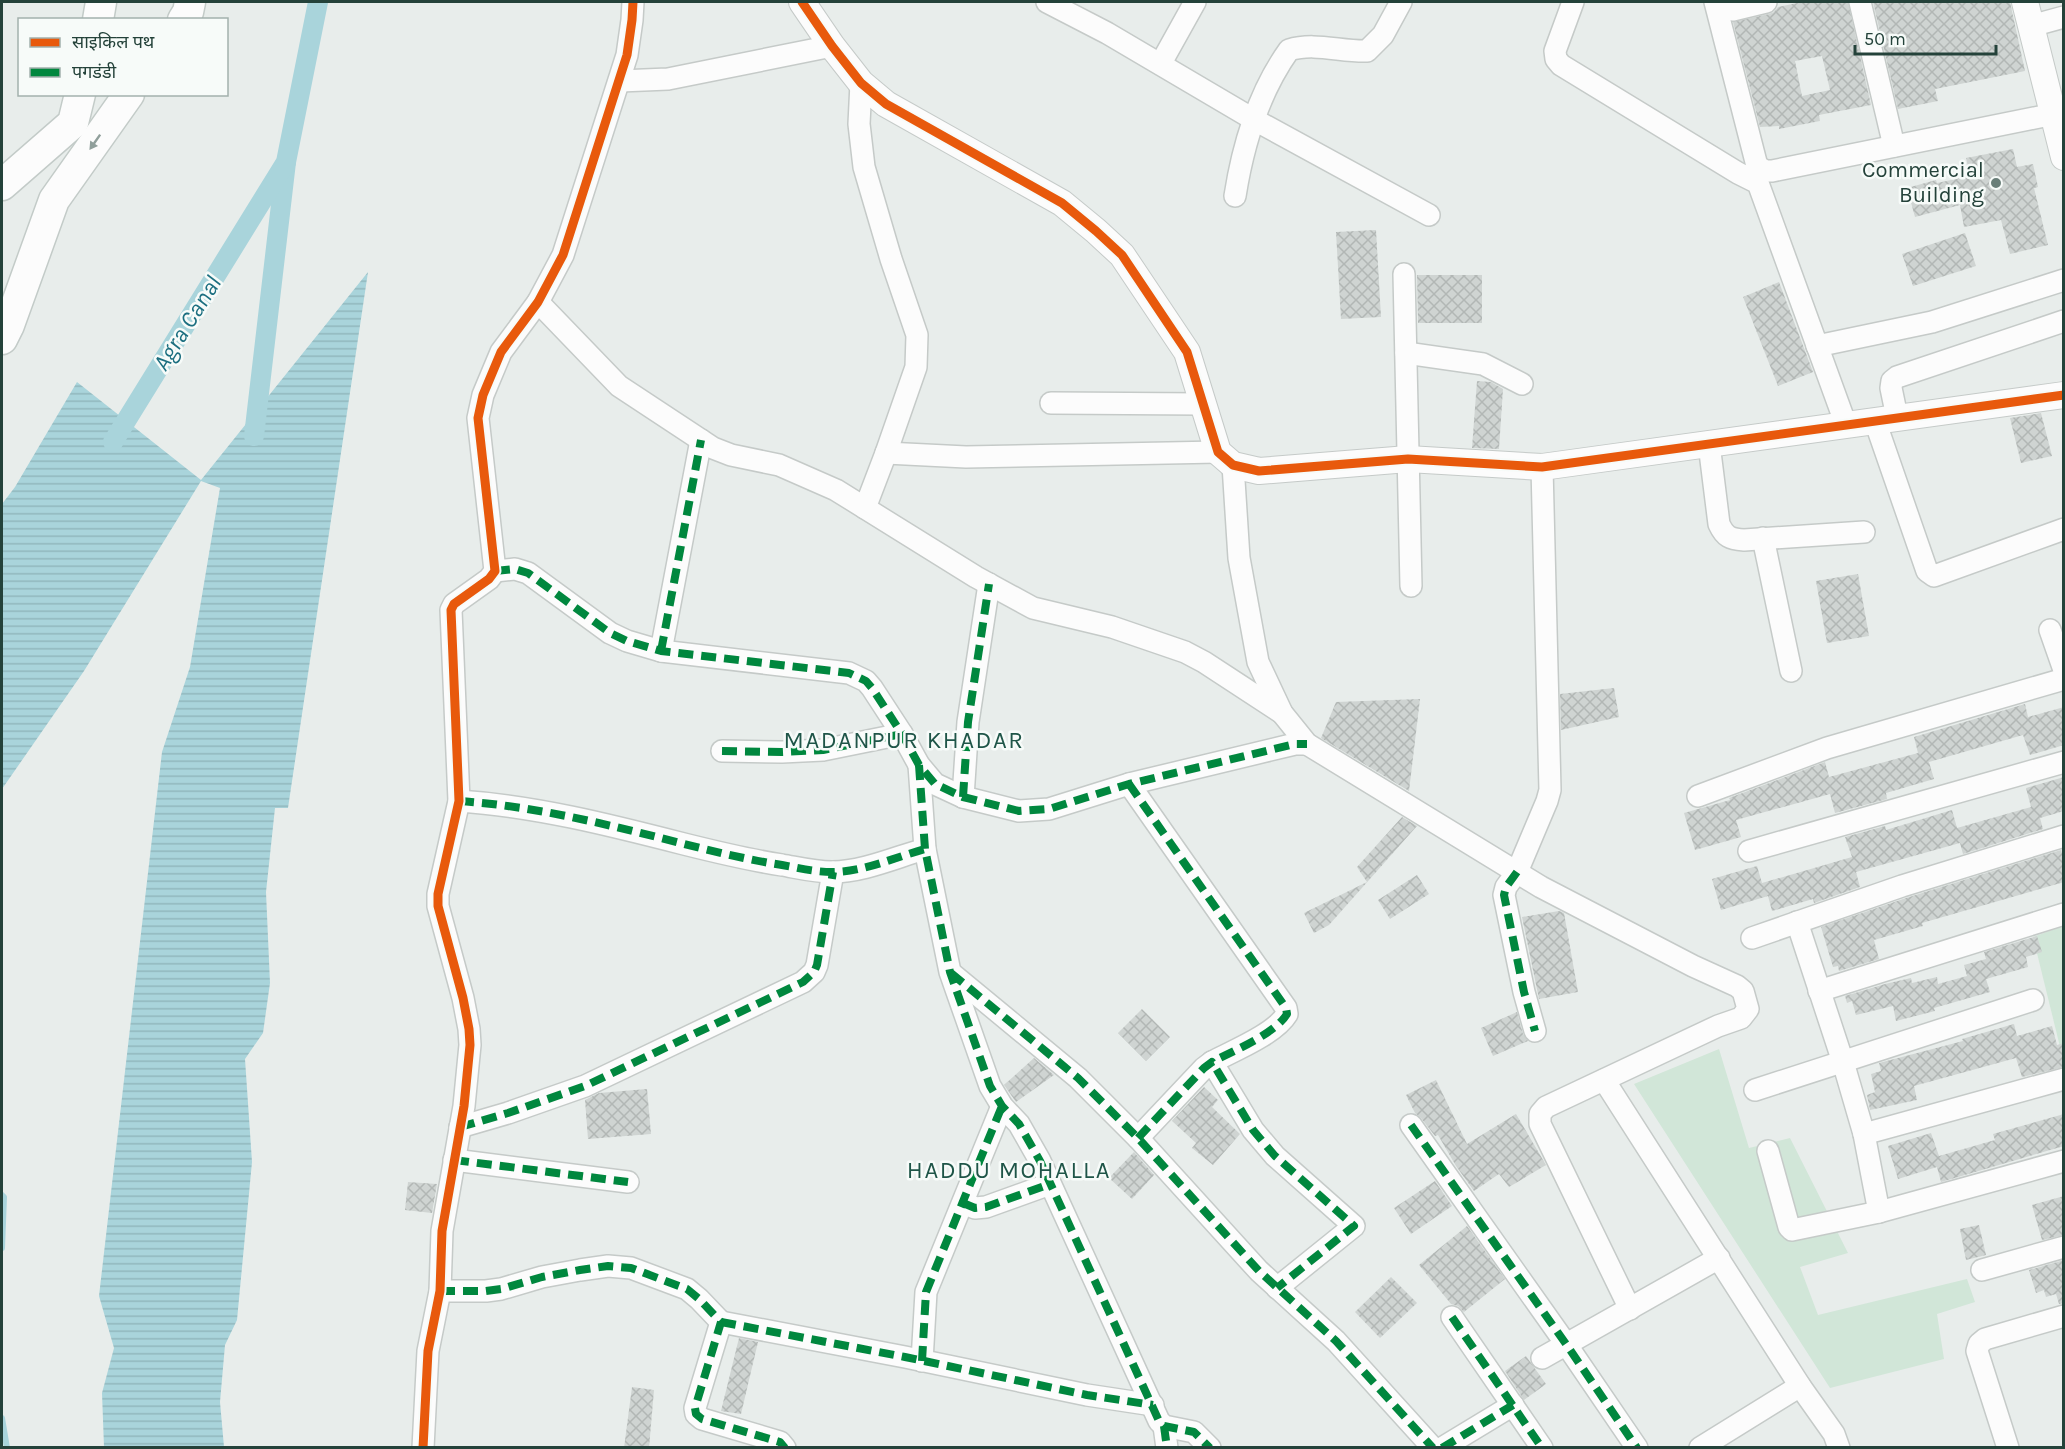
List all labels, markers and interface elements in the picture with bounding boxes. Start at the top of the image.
legend [18,18,228,96]
scale bar [1855,18,1996,56]
text: 50 m [1864,28,1906,50]
text: साइकिल पथ [72,31,155,53]
text: पगडंडी [72,61,117,83]
one-way arrow [89,134,101,150]
place label: Commercial Building [1862,157,1985,208]
marker: Commercial Building [1989,176,2003,190]
water label: Agra Canal [147,270,227,376]
district label: MADANPUR KHADAR [784,726,1024,754]
district label: HADDU MOHALLA [907,1156,1111,1184]

